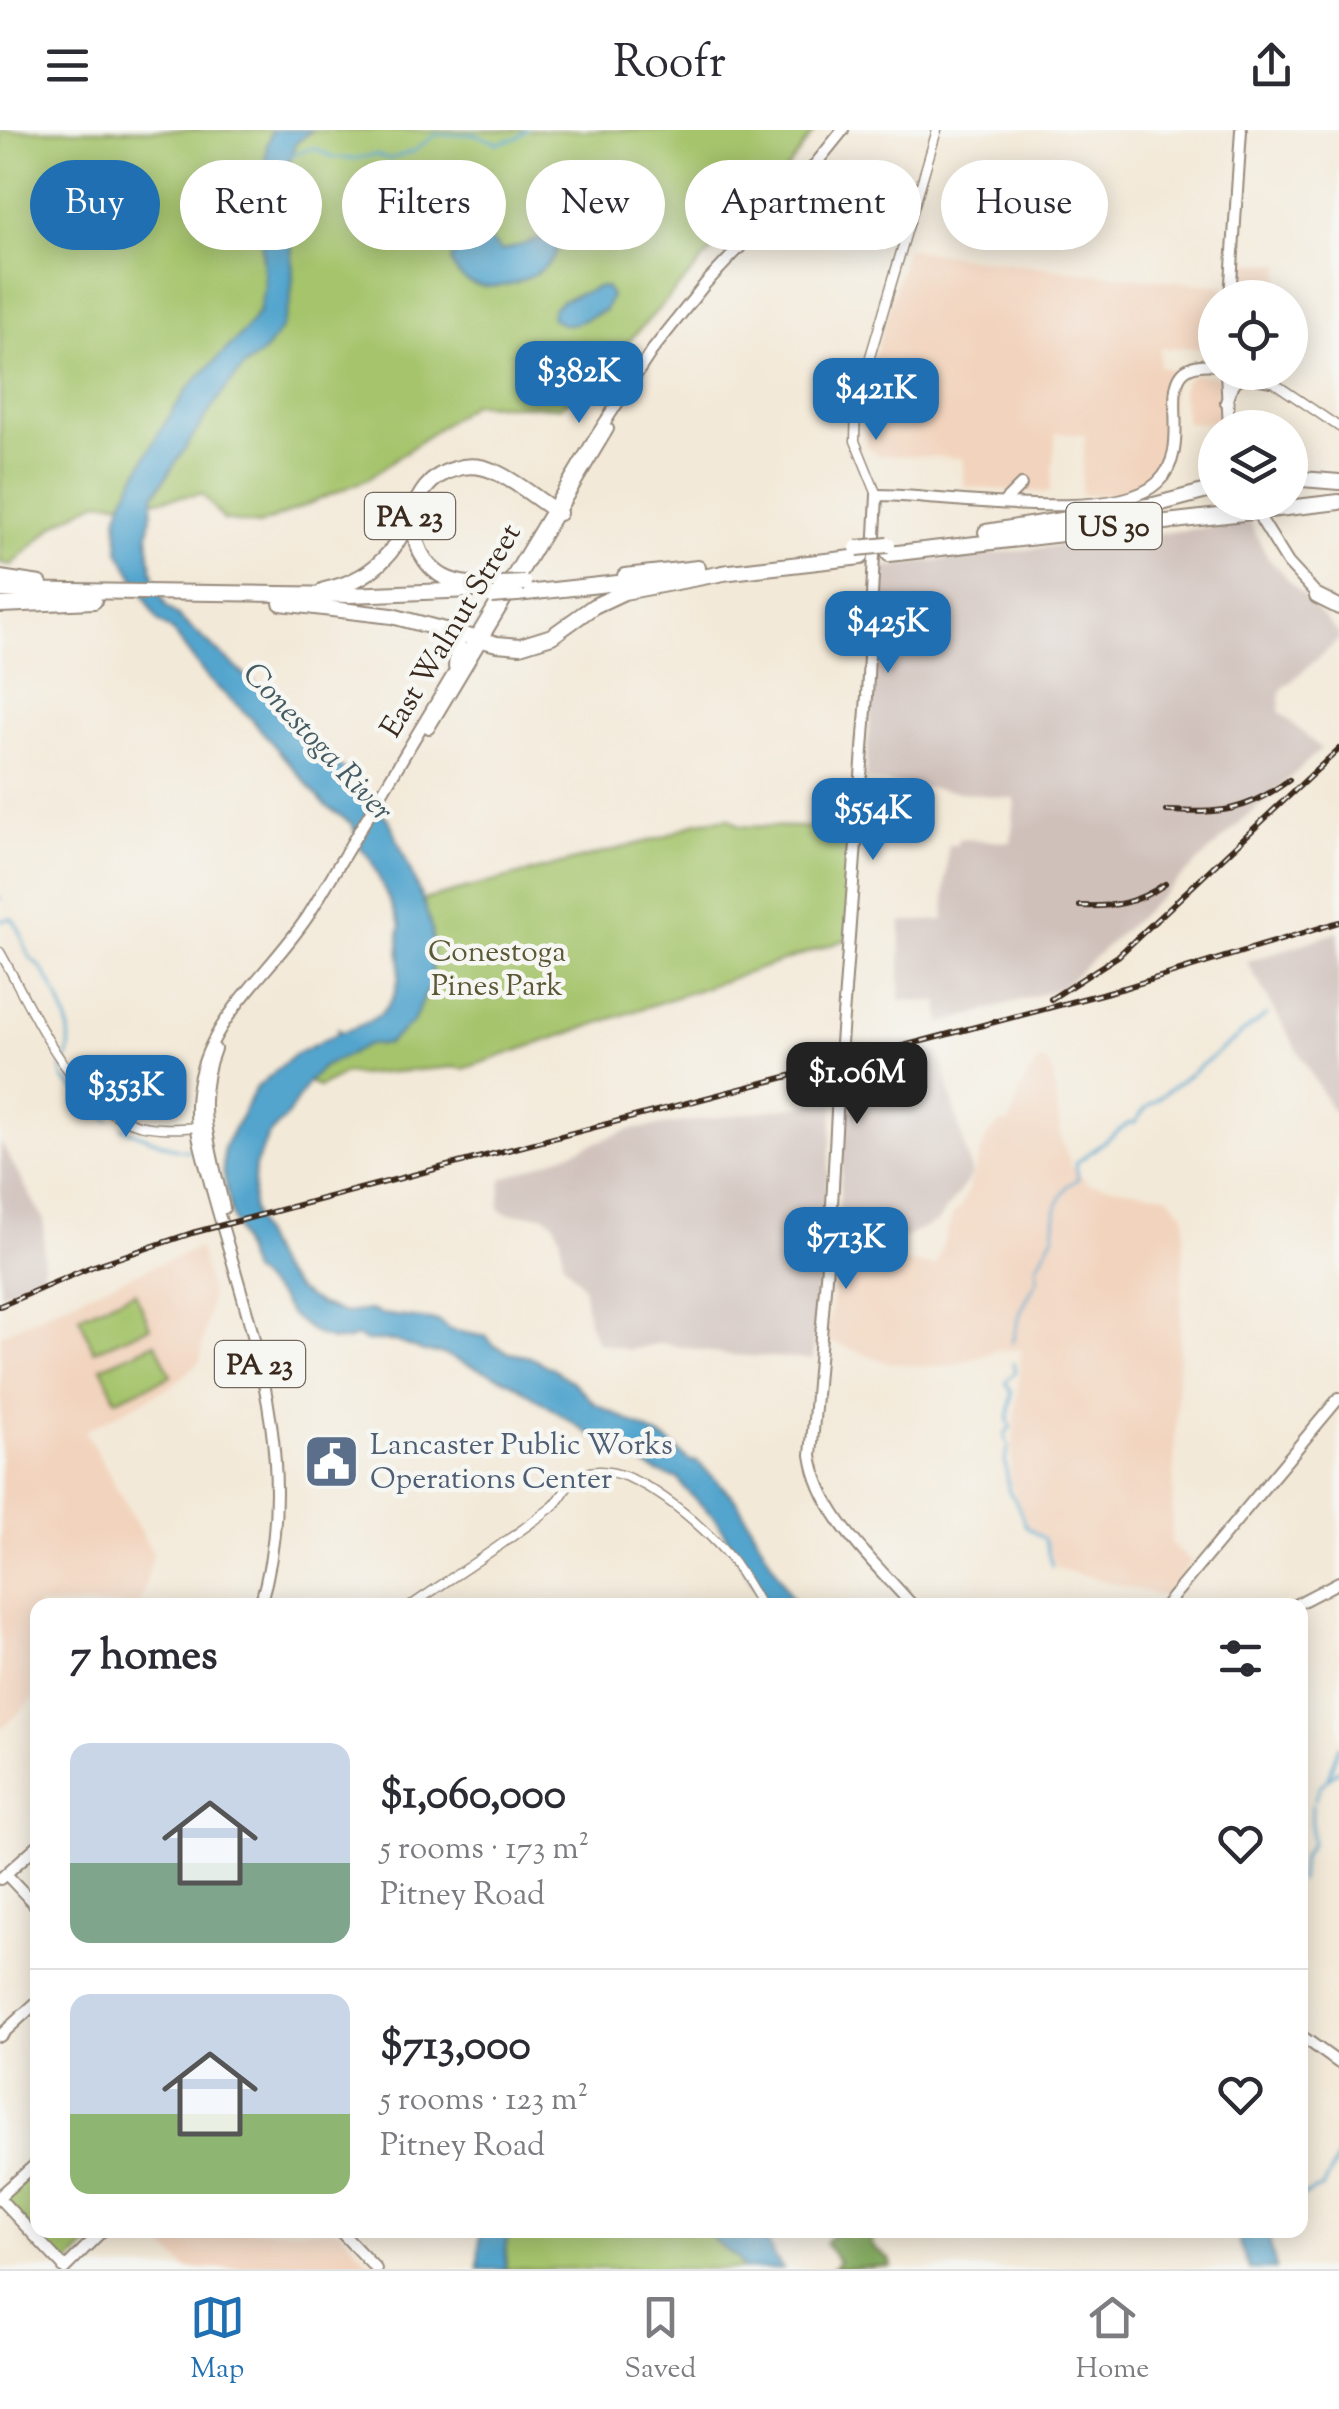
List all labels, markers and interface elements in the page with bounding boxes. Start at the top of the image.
text: Roofr [613,33,726,98]
icon: menu [40,38,95,93]
icon: share [1244,38,1299,93]
chip: Buy [30,160,160,250]
chip: Rent [180,160,322,250]
chip: Filters [342,160,506,250]
chip: New [526,160,665,250]
chip: Apartment [685,160,921,250]
chip: House [941,160,1108,250]
map controls [1198,280,1308,520]
button: locate [1198,280,1308,390]
pin: $382K [509,341,649,426]
text: $382K [537,350,621,396]
pin: $421K [806,358,946,443]
text: $421K [835,367,917,413]
button: layers [1198,410,1308,520]
road number: PA 23 [365,493,455,539]
road number: US 30 [1066,503,1162,549]
street label: East Walnut Street [371,516,533,747]
pin: $425K [818,591,958,676]
text: $425K [847,600,929,646]
water label: Conestoga River [231,653,403,833]
pin: $554K [803,778,943,863]
text: $554K [834,787,912,833]
park label: Conestoga Pines Park [428,932,566,1009]
pin: $1.06M [776,1042,938,1127]
text: $1.06M [808,1051,906,1097]
pin: $353K [56,1055,196,1140]
text: $353K [87,1064,165,1110]
pin: $713K [776,1207,916,1292]
text: $713K [806,1216,886,1262]
road number: PA 23 [215,1341,305,1387]
place label: Lancaster Public Works Operations Center [370,1425,673,1502]
public building icon: Lancaster Public Works Operations Center [301,1431,361,1491]
text: 7 homes [70,1628,218,1688]
icon: filters [1213,1631,1268,1686]
text: $1,060,000 [380,1767,566,1827]
icon: home [150,1783,270,1903]
icon: heart [1213,1816,1268,1871]
text: 5 rooms · 173 m² [380,1827,589,1873]
text: Pitney Road [380,1873,545,1919]
text: $713,000 [380,2018,531,2078]
icon: home [150,2034,270,2154]
icon: heart [1213,2067,1268,2122]
text: 5 rooms · 123 m² [380,2078,588,2124]
text: Pitney Road [380,2124,545,2170]
tab: Map [190,2290,245,2390]
tab: Saved [624,2290,696,2390]
tab: Home [1076,2290,1149,2390]

